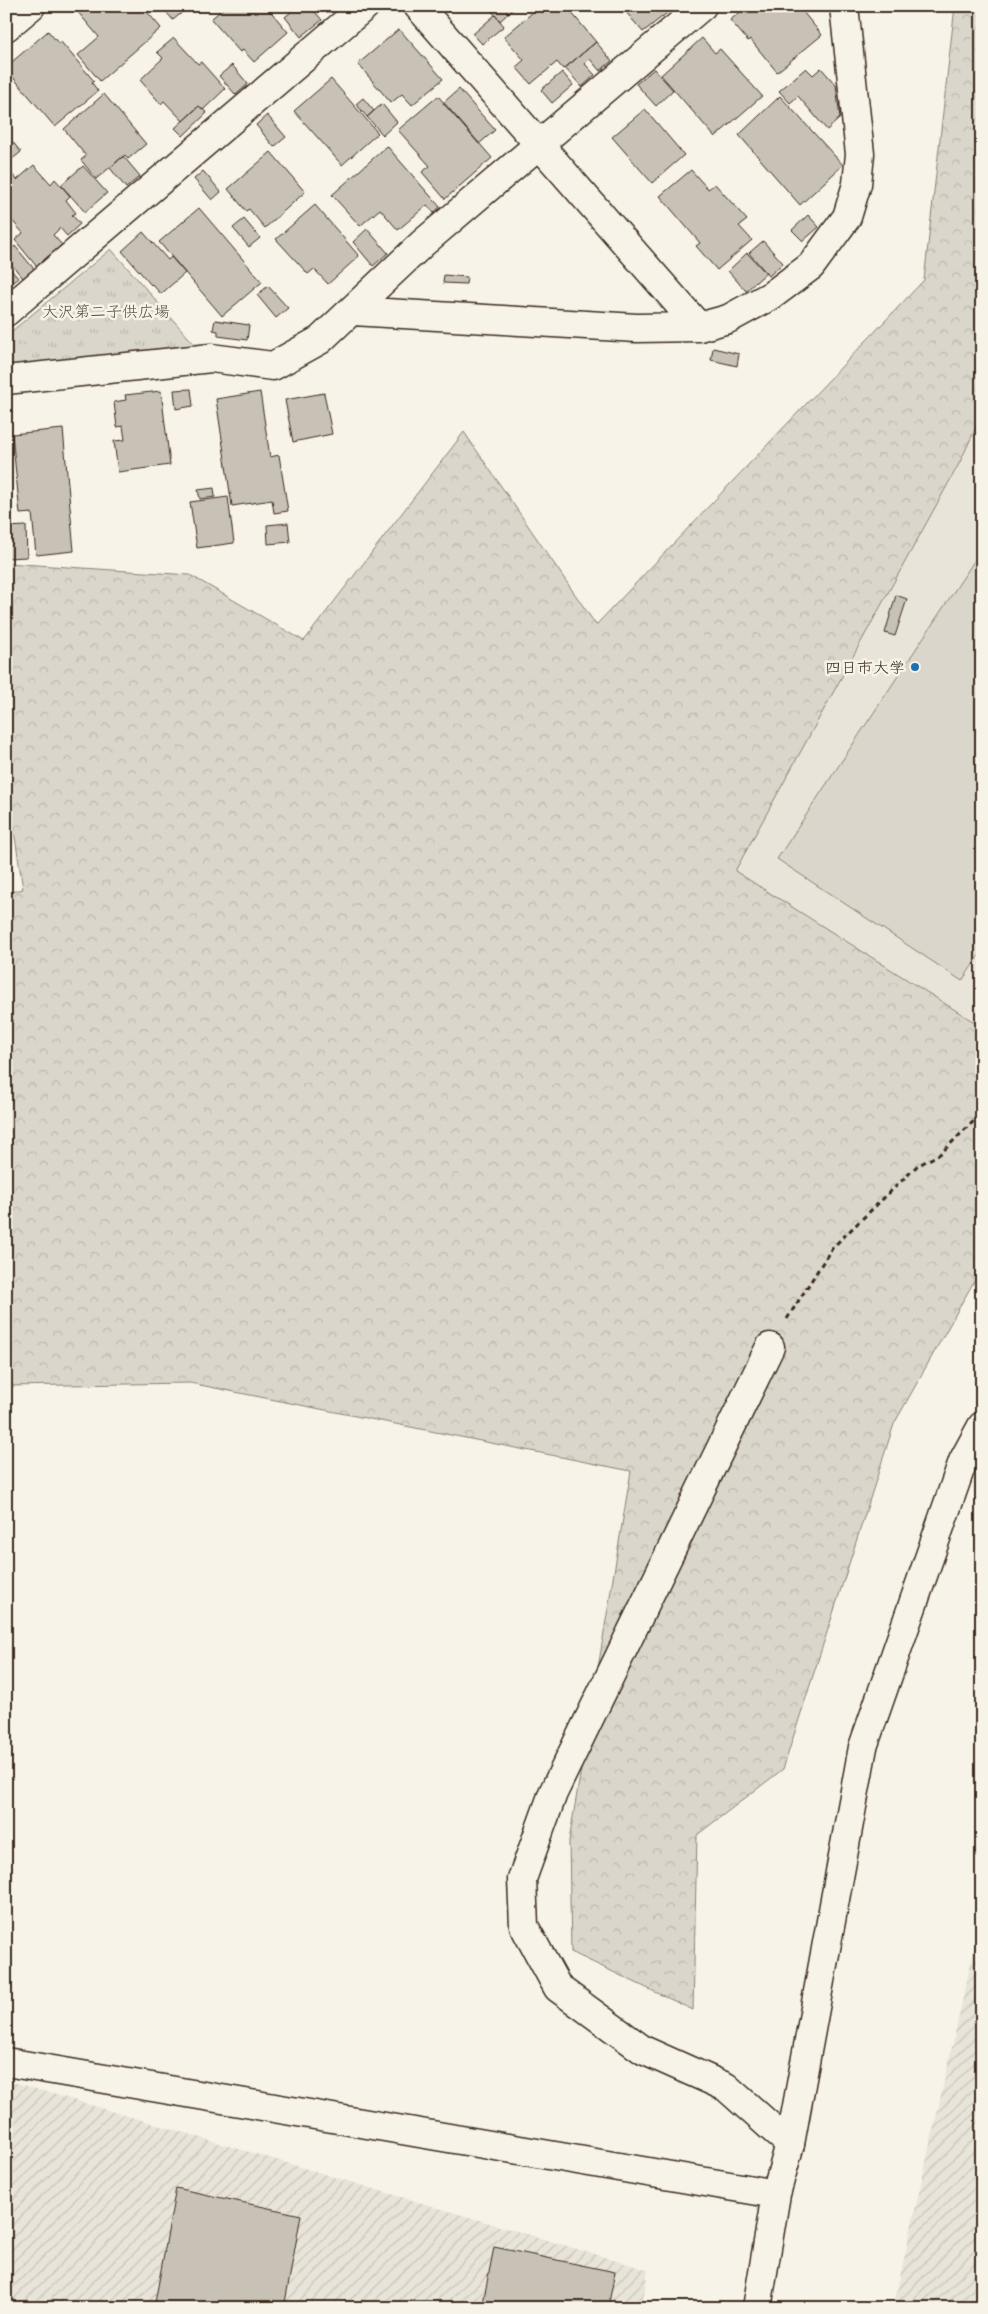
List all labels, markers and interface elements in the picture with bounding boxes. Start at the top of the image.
park label: 大沢第二子供広場 [42,300,170,322]
place label: 四日市大学 [825,656,905,678]
marker: 四日市大学 [909,661,921,673]

